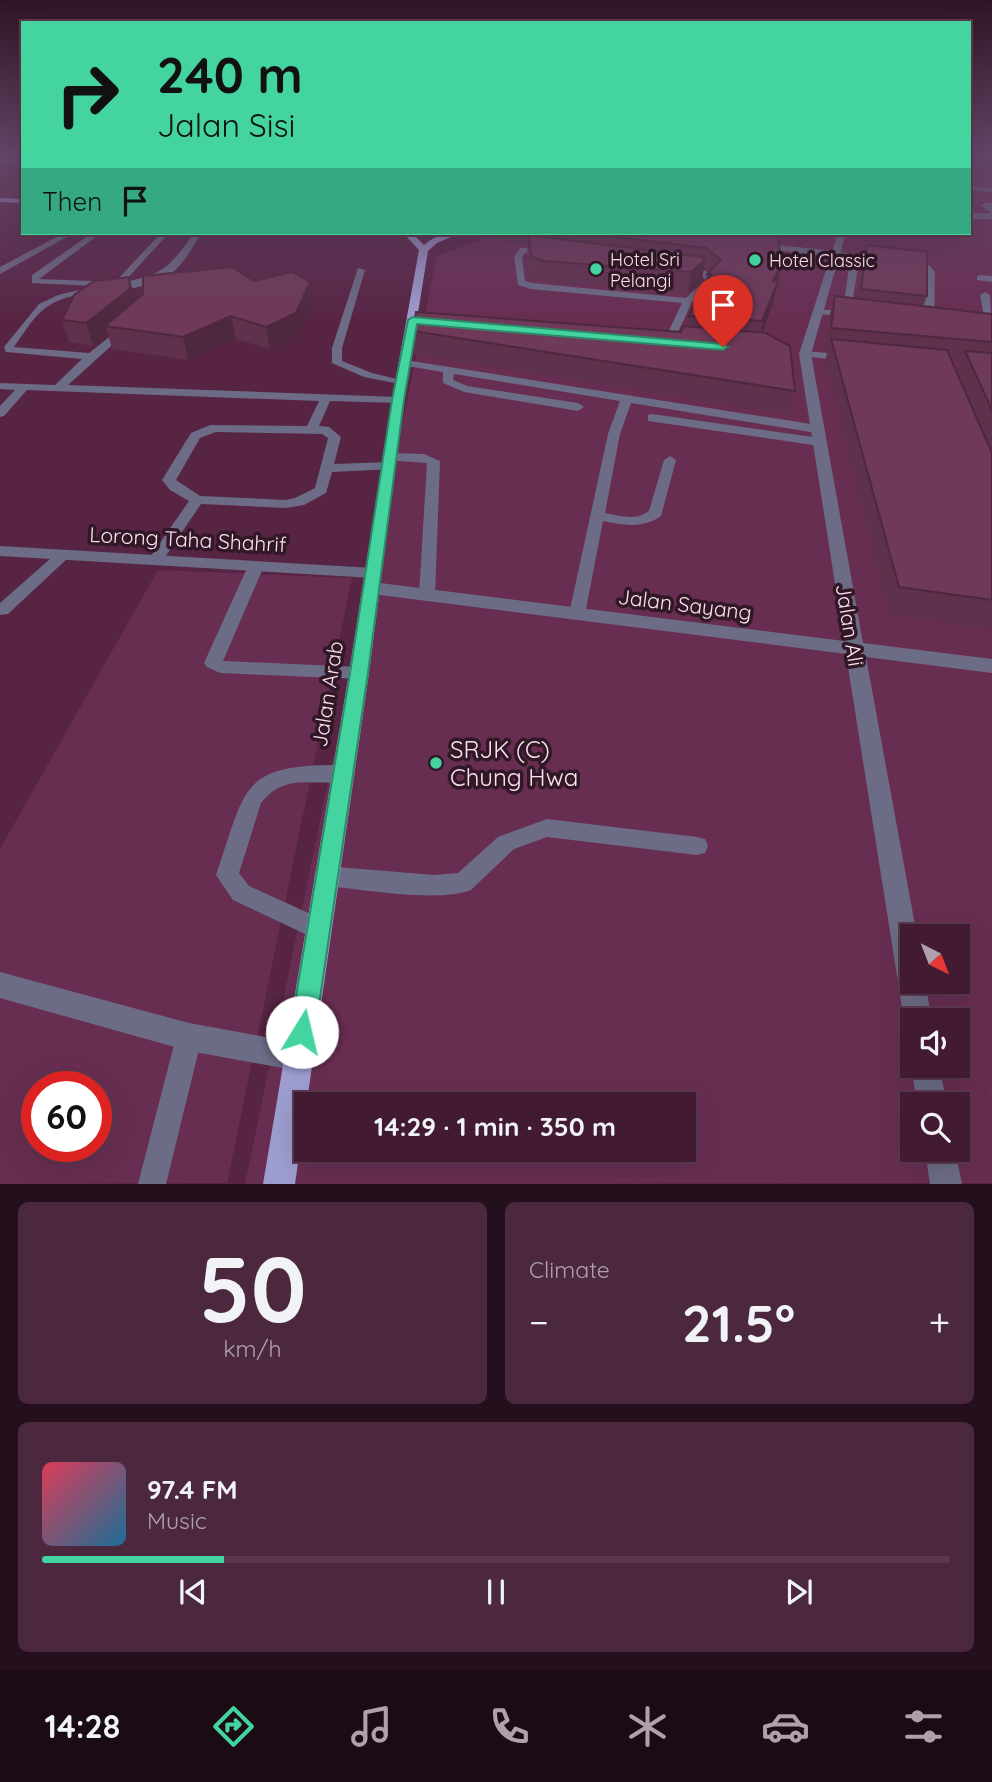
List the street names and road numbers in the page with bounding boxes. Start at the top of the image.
street label: Lorong Taha Shahrif [89,521,288,557]
street label: Jalan Ali [831,582,869,668]
street label: Jalan Sayang [617,583,753,625]
street label: Jalan Arab [306,639,348,749]

